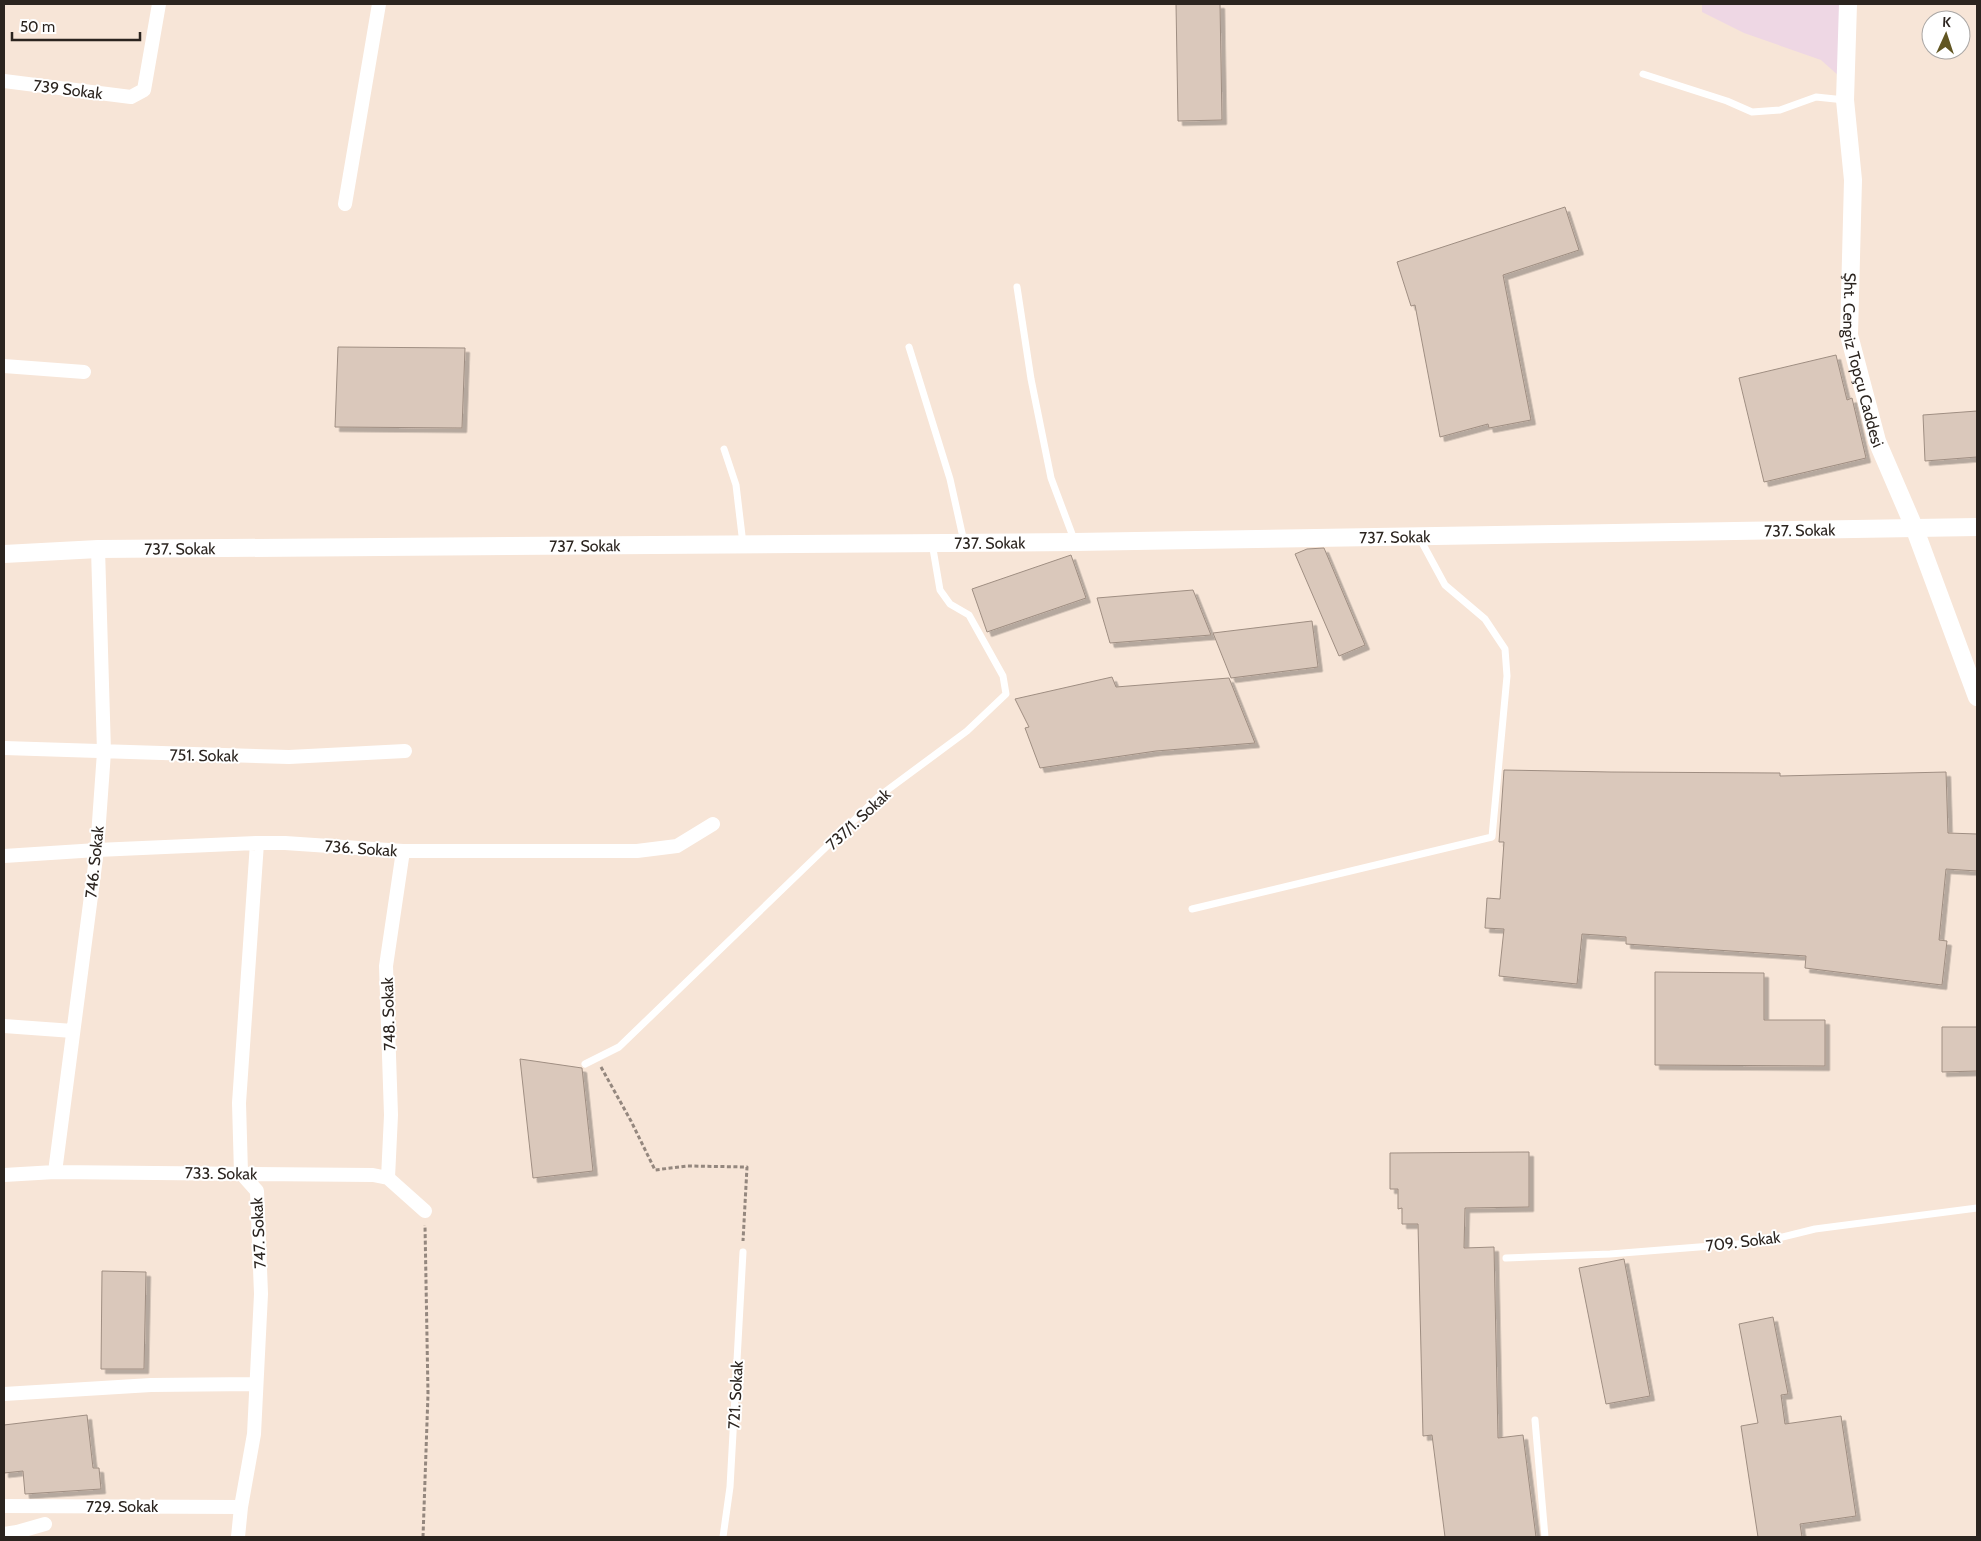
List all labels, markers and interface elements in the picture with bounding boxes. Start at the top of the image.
scale bar [12,10,140,42]
north arrow [1921,10,1971,60]
text: K [1942,13,1952,31]
text: 50 m [20,18,55,36]
street label: 739 Sokak [32,76,104,103]
street label: Şht. Cengiz Topçu Caddesi [1839,272,1888,450]
street label: 737. Sokak [1764,520,1836,541]
street label: 737. Sokak [1359,527,1431,547]
street label: 737. Sokak [954,533,1026,553]
street label: 737. Sokak [549,536,621,556]
street label: 737. Sokak [144,539,216,559]
street label: 751. Sokak [169,745,239,766]
street label: 737/1. Sokak [822,784,895,854]
street label: 746. Sokak [81,824,108,899]
street label: 736. Sokak [324,836,399,861]
street label: 748. Sokak [378,976,399,1051]
street label: 733. Sokak [185,1163,258,1184]
street label: 747. Sokak [247,1196,270,1269]
street label: 709. Sokak [1705,1227,1782,1255]
street label: 721. Sokak [724,1359,747,1430]
street label: 729. Sokak [86,1497,159,1516]

